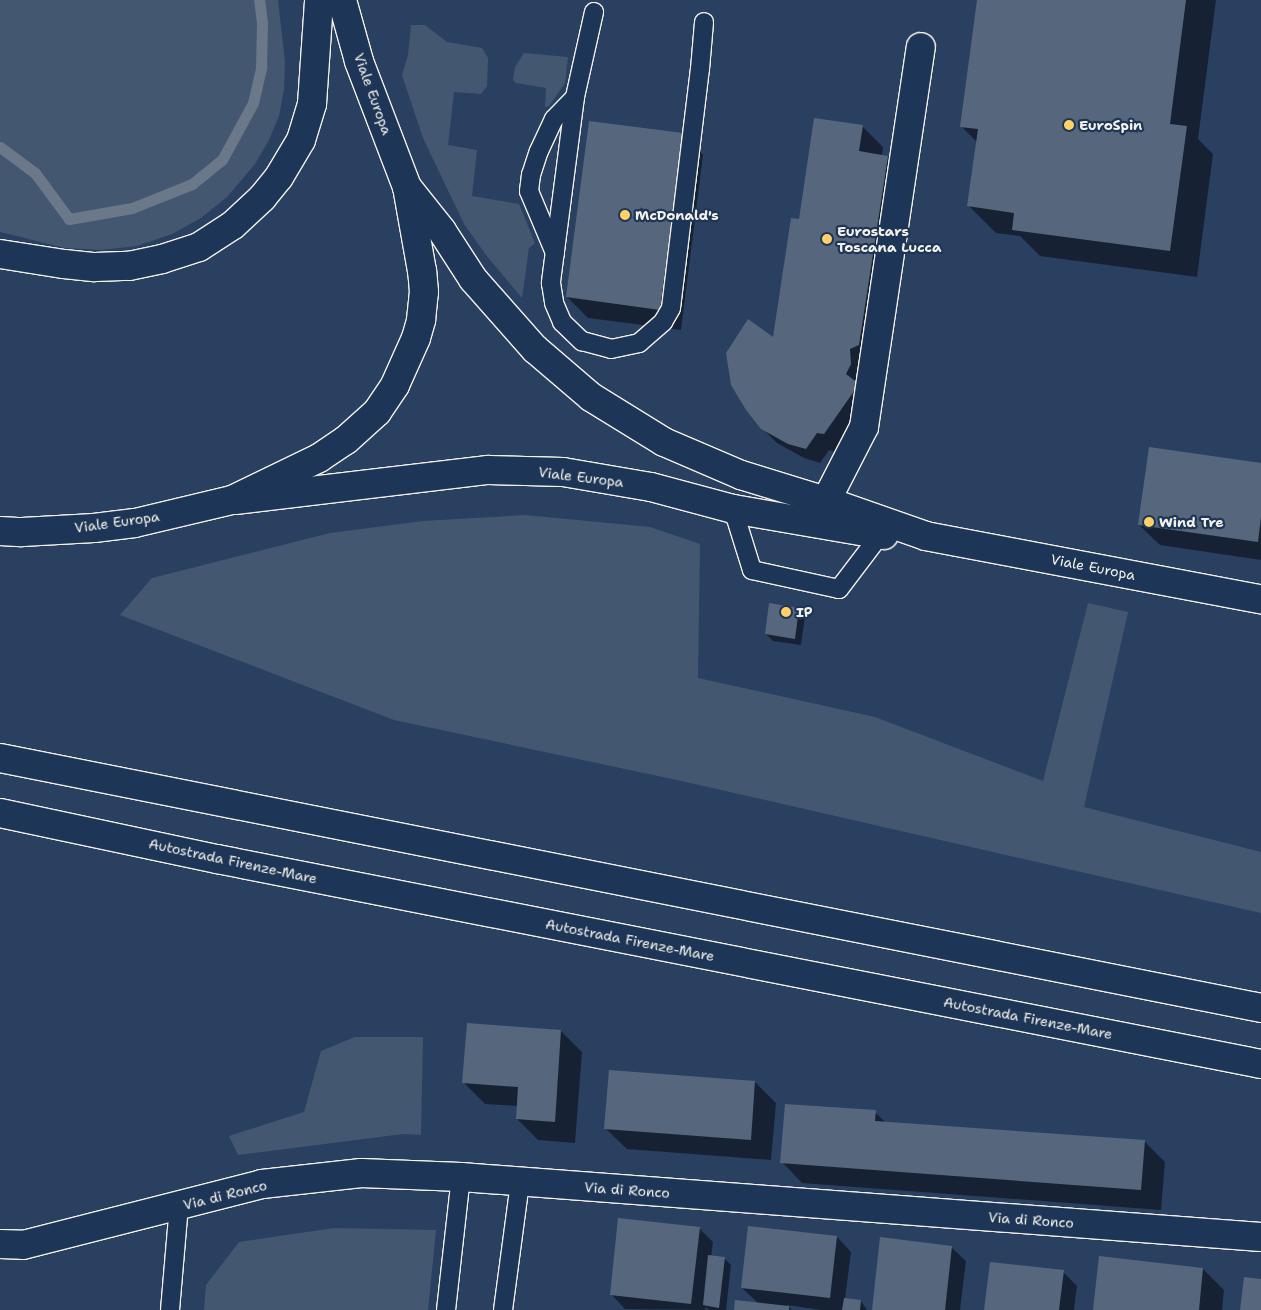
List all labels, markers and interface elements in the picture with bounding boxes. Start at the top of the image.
street label: Viale Europa [350,51,396,137]
place label: EuroSpin [1079,117,1142,133]
marker: EuroSpin [1063,119,1075,131]
place label: McDonald's [635,207,719,223]
marker: McDonald's [619,209,631,221]
place label: Eurostars Toscana Lucca [837,223,941,256]
marker: Eurostars Toscana Lucca [821,233,833,245]
street label: Viale Europa [537,463,625,491]
street label: Viale Europa [73,508,161,536]
place label: Wind Tre [1159,514,1224,530]
marker: Wind Tre [1143,516,1155,528]
street label: Viale Europa [1049,551,1137,583]
place label: IP [796,604,813,620]
marker: IP [780,606,792,618]
street label: Autostrada Firenze-Mare [147,835,319,887]
street label: Autostrada Firenze-Mare [544,915,716,965]
street label: Autostrada Firenze-Mare [942,993,1114,1043]
street label: Via di Ronco [181,1176,269,1214]
street label: Via di Ronco [584,1179,670,1201]
street label: Via di Ronco [988,1209,1074,1231]

